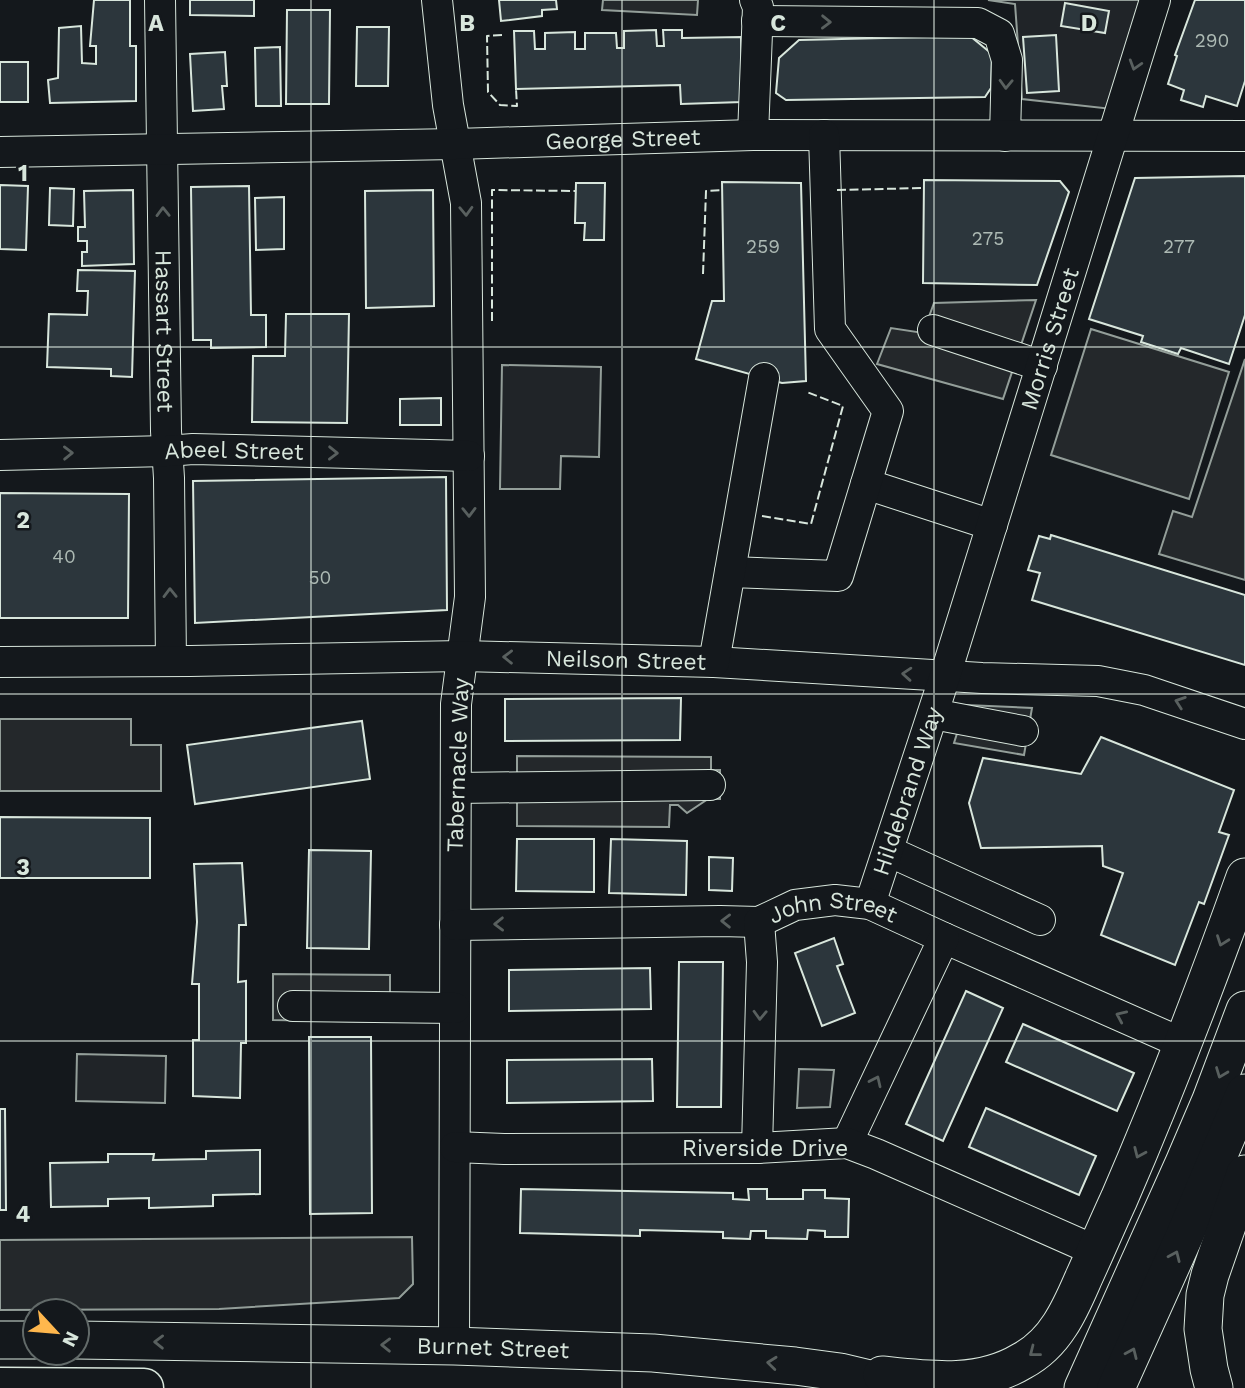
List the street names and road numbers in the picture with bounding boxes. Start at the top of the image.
street label: George Street [545,123,701,155]
street label: Hassart Street [150,250,179,413]
street label: Morris Street [1015,264,1085,413]
street label: Abeel Street [163,435,304,465]
street label: Neilson Street [545,644,707,675]
street label: Tabernacle Way [441,677,475,853]
street label: Hildebrand Way [867,703,947,879]
street label: John Street [764,886,902,929]
street label: Riverside Drive [682,1135,848,1162]
street label: Burnet Street [416,1332,570,1364]

